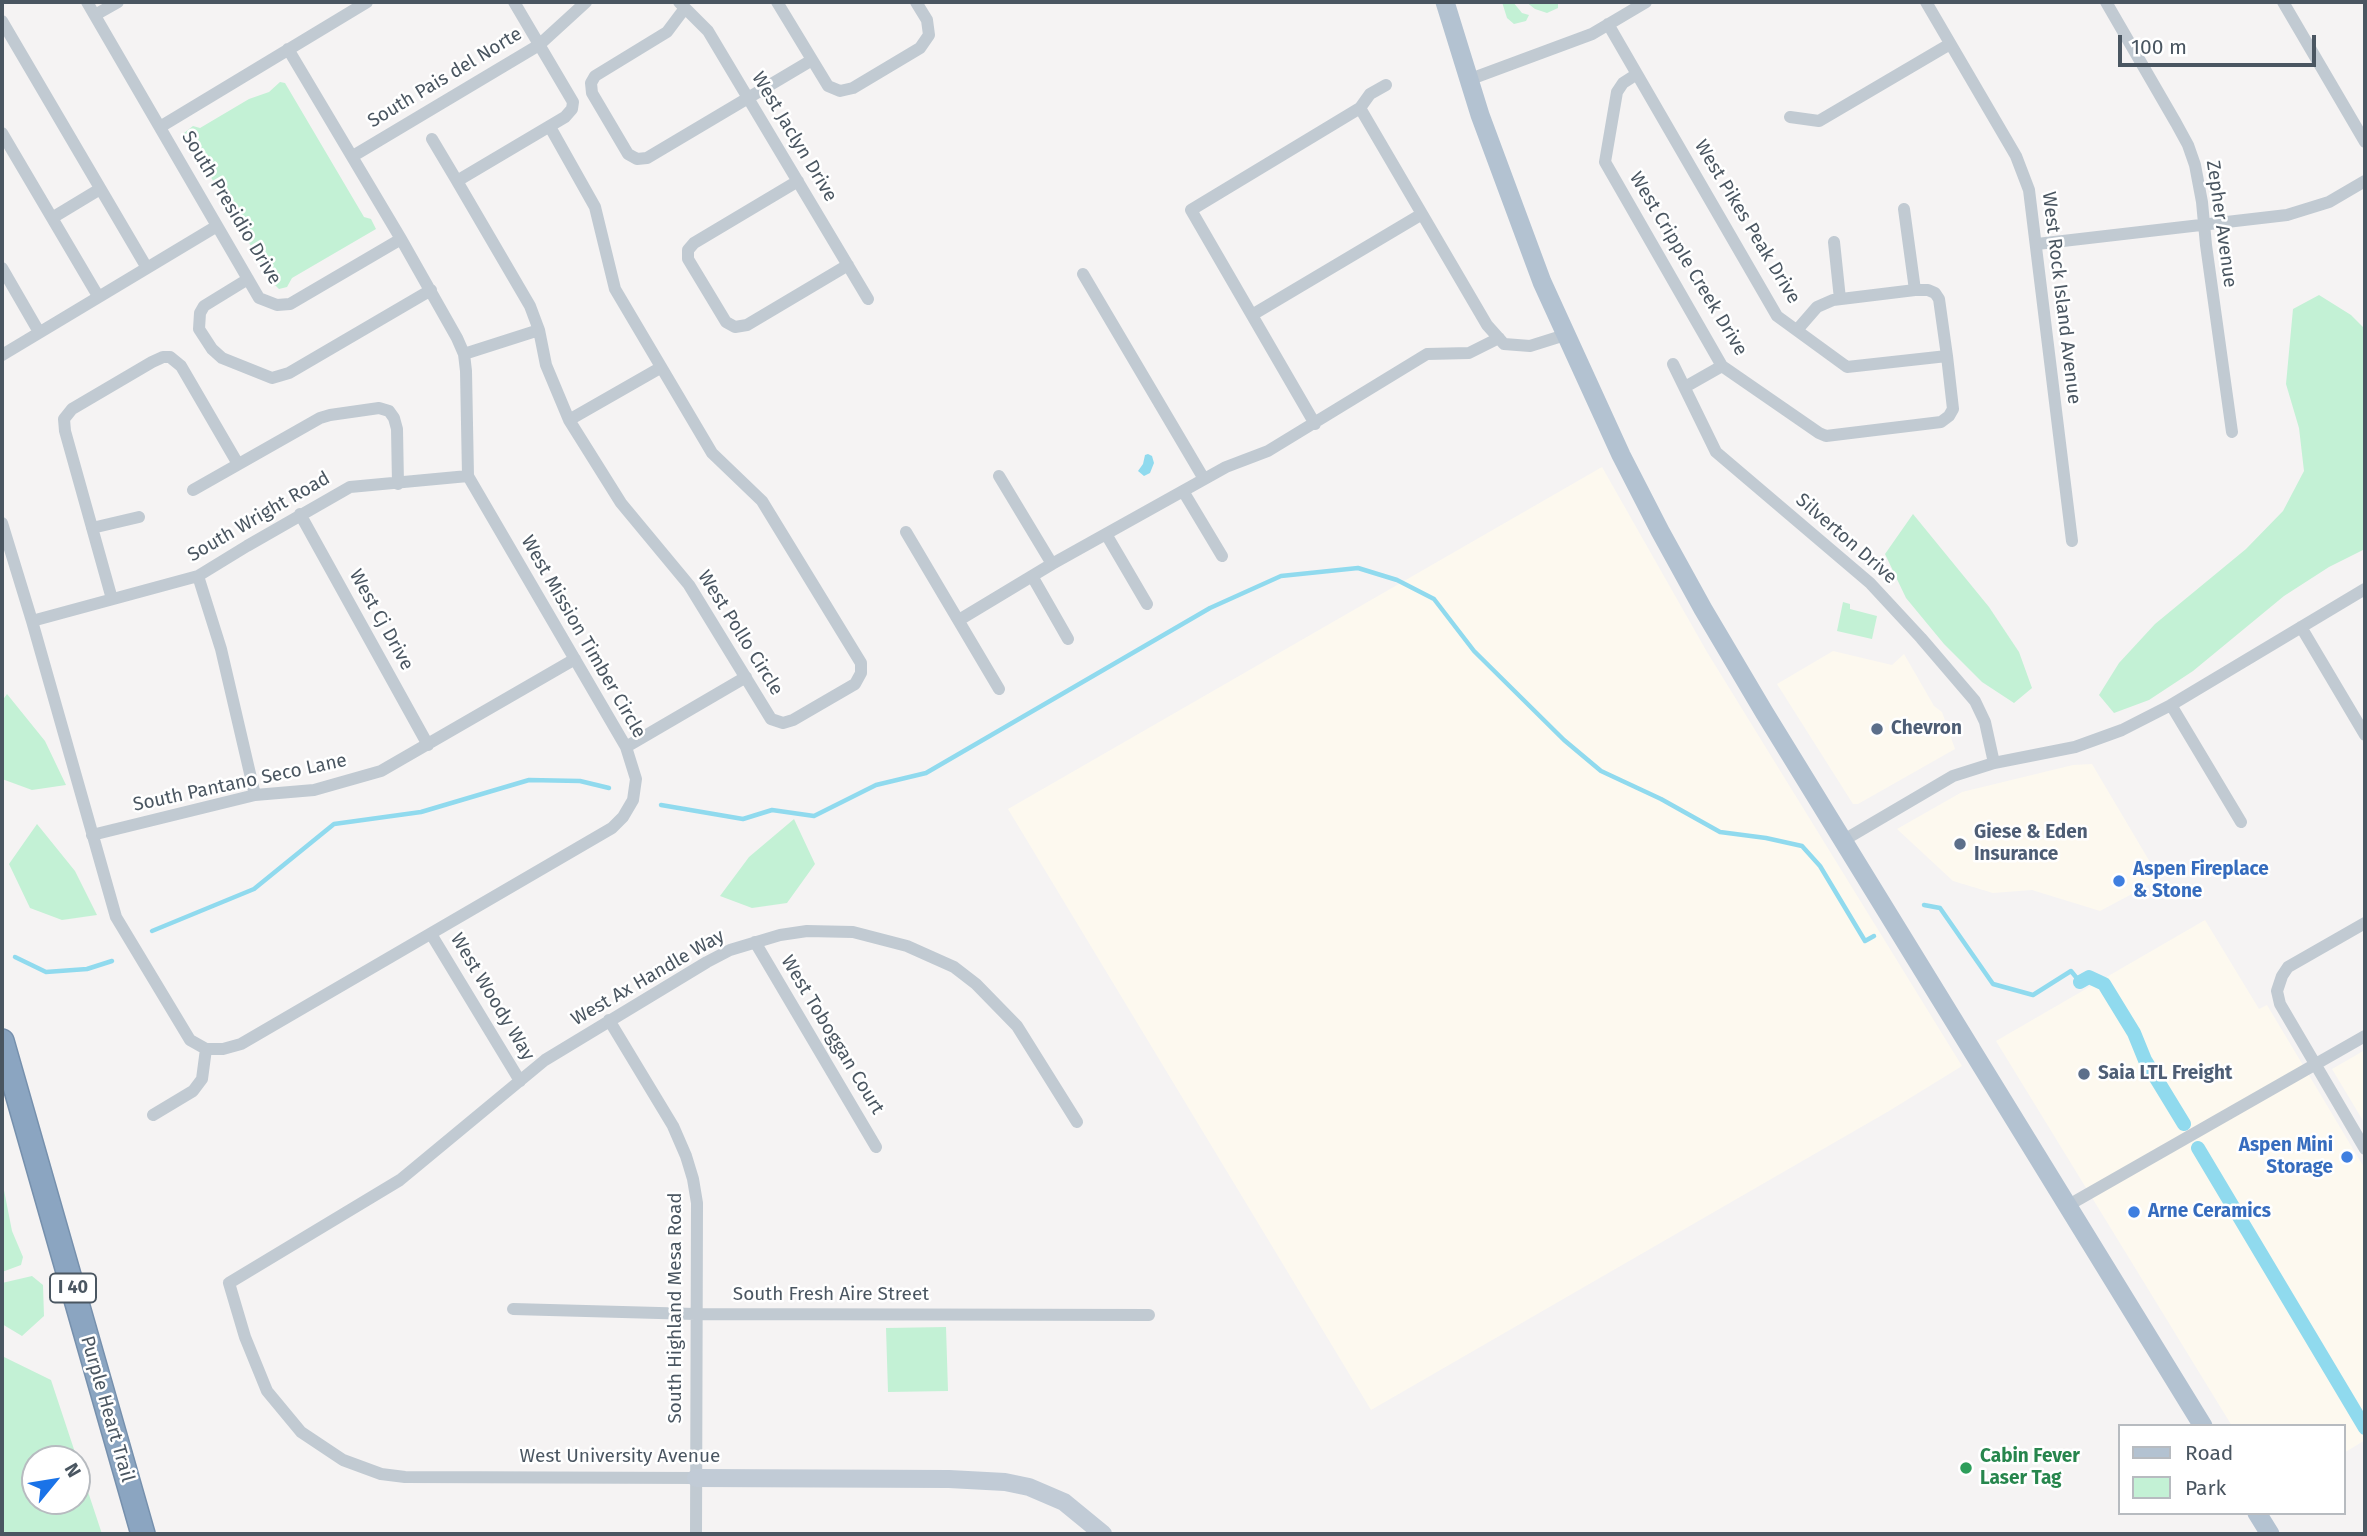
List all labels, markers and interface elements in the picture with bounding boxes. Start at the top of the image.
scale bar [2122,21,2320,65]
street label: South Pais del Norte [364,23,526,133]
text: 100 m [2131,34,2187,60]
street label: West Jaclyn Drive [746,68,842,206]
street label: South Presidio Drive [176,127,286,289]
street label: West Pikes Peak Drive [1689,136,1805,308]
street label: Zepher Avenue [2201,159,2241,289]
street label: West Cripple Creek Drive [1624,168,1752,360]
street label: West Rock Island Avenue [2037,191,2085,405]
street label: South Wright Road [184,467,334,567]
street label: Silverton Drive [1791,489,1901,589]
street label: West Mission Timber Circle [516,532,650,742]
street label: West Cj Drive [344,566,418,674]
street label: West Pollo Circle [692,566,788,700]
place label: Chevron [1891,718,1962,740]
marker: Chevron [1869,721,1885,737]
street label: South Pantano Seco Lane [131,749,349,817]
place label: Giese & Eden Insurance [1974,822,2088,866]
marker: Giese & Eden Insurance [1952,836,1968,852]
place label: Aspen Fireplace & Stone [2133,859,2269,903]
marker: Aspen Fireplace & Stone [2111,873,2127,889]
street label: West Ax Handle Way [567,925,729,1031]
street label: West Woody Way [445,929,539,1065]
street label: West Toboggan Court [776,951,888,1119]
place label: Saia LTL Freight [2098,1063,2232,1085]
marker: Saia LTL Freight [2076,1066,2092,1082]
place label: Aspen Mini Storage [2239,1135,2333,1179]
marker: Aspen Mini Storage [2339,1149,2355,1165]
street label: South Highland Mesa Road [665,1192,687,1424]
place label: Arne Ceramics [2148,1201,2271,1223]
marker: Arne Ceramics [2126,1204,2142,1220]
road number: I 40 [50,1274,96,1302]
street label: South Fresh Aire Street [733,1284,929,1306]
street label: Purple Heart Trail [75,1333,139,1485]
legend [2118,1424,2346,1515]
text: Road [2185,1440,2233,1466]
north arrow [21,1445,91,1515]
street label: West University Avenue [520,1446,720,1468]
place label: Cabin Fever Laser Tag [1980,1446,2080,1490]
text: N [60,1459,86,1481]
marker: Cabin Fever Laser Tag [1958,1460,1974,1476]
text: Park [2185,1475,2226,1501]

